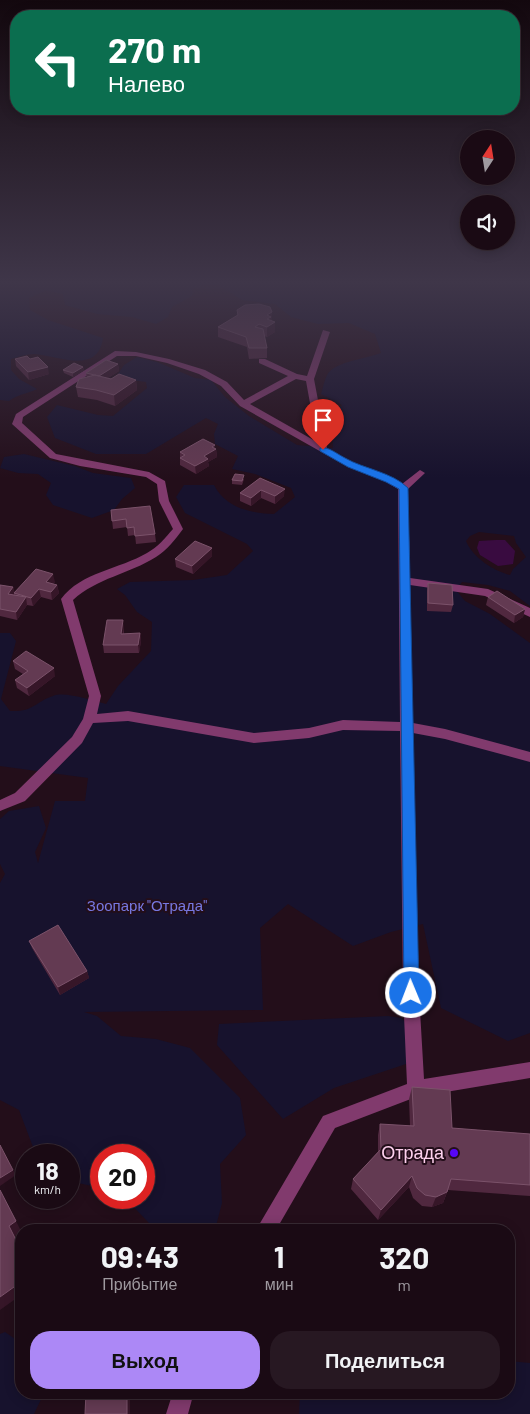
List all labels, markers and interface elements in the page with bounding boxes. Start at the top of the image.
text: 270 m [108,28,201,70]
icon: left [25,30,90,95]
text: Налево [108,70,185,96]
north arrow [460,130,515,185]
map controls [460,130,515,250]
button: sound [460,195,515,250]
pin [302,399,344,450]
icon: arrive [309,406,337,434]
park label: Зоопарк "Отрада" [87,896,207,914]
position arrow [384,966,436,1018]
place label: Отрада [381,1141,445,1163]
speed limit sign: 20 [90,1144,155,1209]
marker: Отрада [448,1147,460,1159]
text: 18 [36,1155,59,1185]
text: km/h [34,1182,61,1196]
text: 09:43 [101,1238,179,1274]
text: 1 [274,1238,284,1274]
text: 320 [379,1239,429,1275]
text: Прибытие [102,1274,177,1293]
text: мин [265,1274,293,1293]
text: m [398,1275,411,1294]
button: Выход [30,1331,260,1389]
button: Поделиться [270,1331,500,1389]

